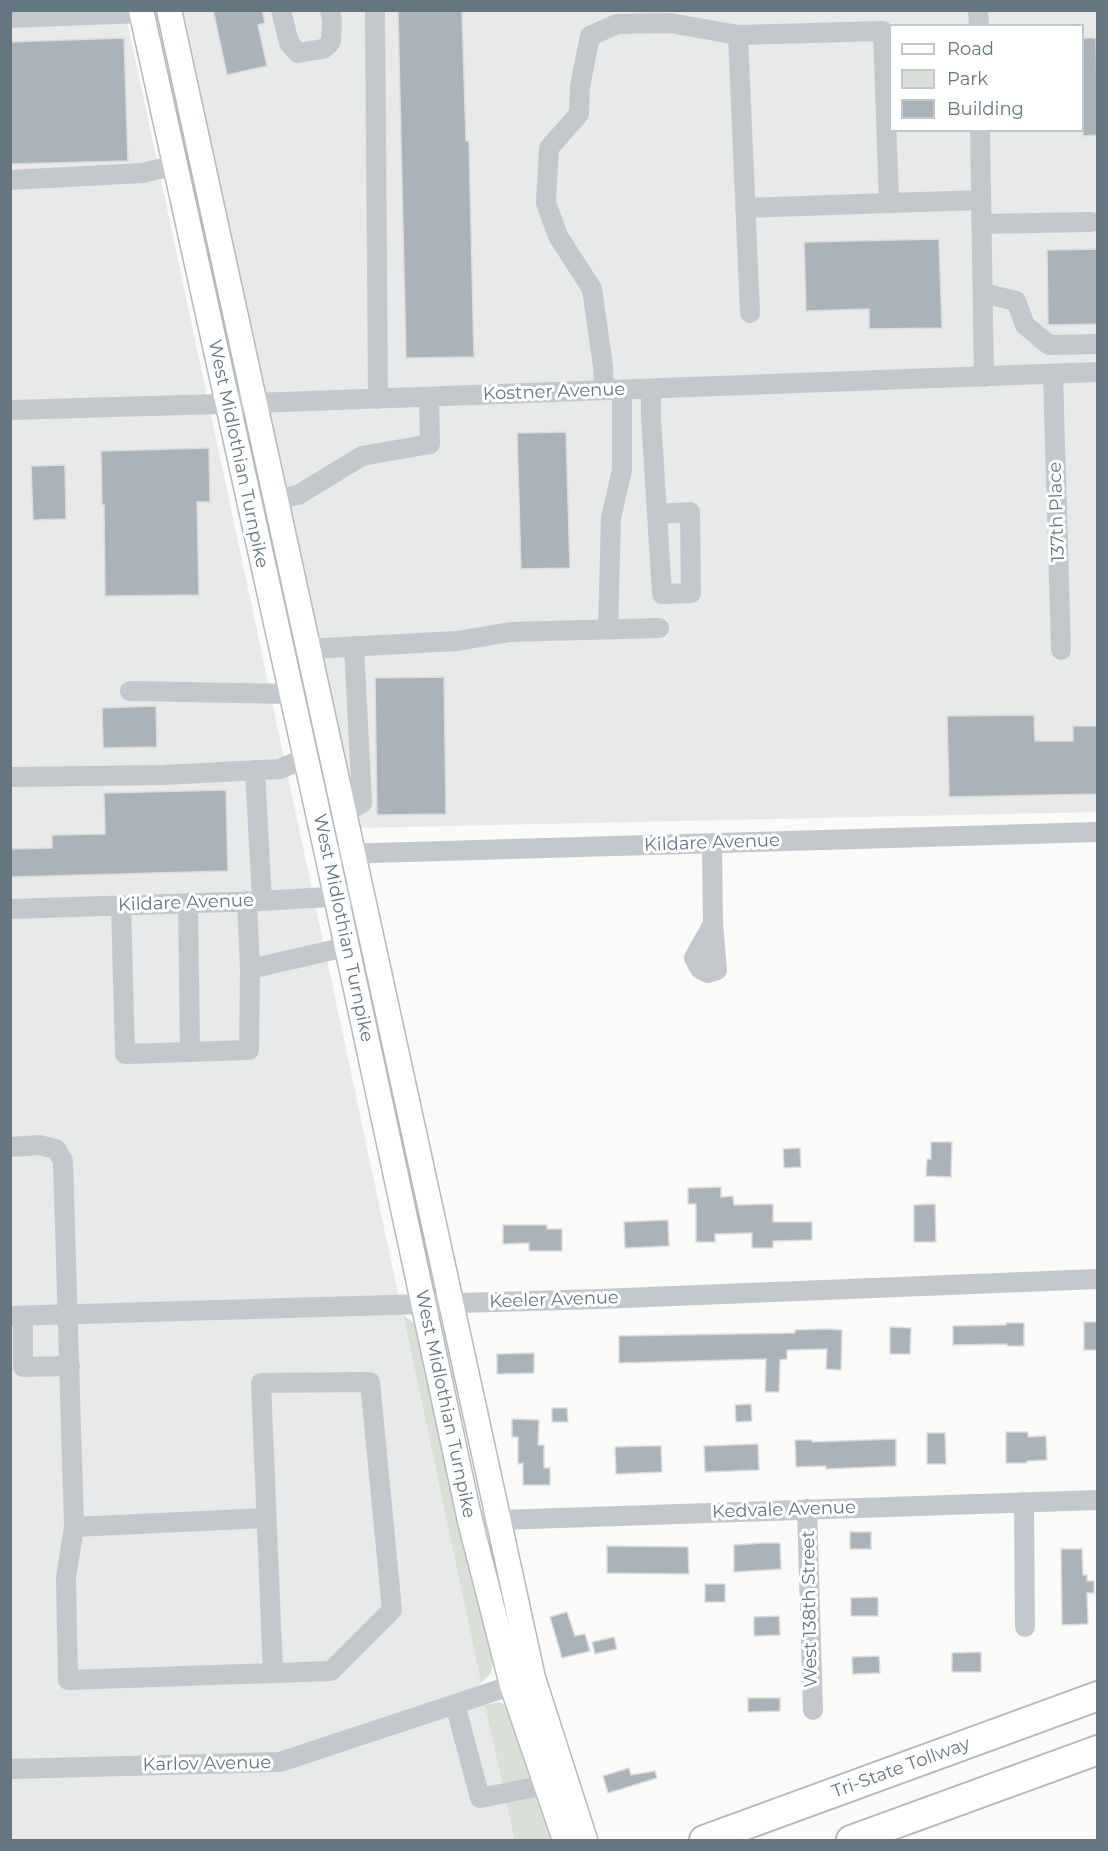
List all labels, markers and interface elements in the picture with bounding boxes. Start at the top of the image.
legend [889,24,1084,132]
text: Road [947,38,994,60]
text: Park [947,68,988,90]
text: Building [947,98,1024,120]
street label: West Midlothian Turnpike [203,338,273,570]
street label: Kostner Avenue [482,379,626,405]
street label: 137th Place [1044,462,1070,562]
street label: West Midlothian Turnpike [308,812,378,1044]
street label: Kildare Avenue [644,830,780,856]
street label: Kildare Avenue [118,890,254,916]
street label: Keeler Avenue [489,1287,619,1313]
street label: West Midlothian Turnpike [410,1288,480,1520]
street label: Kedvale Avenue [712,1497,856,1523]
street label: West 138th Street [798,1530,822,1688]
street label: Tri-State Tollway [829,1733,973,1803]
street label: Karlov Avenue [143,1752,271,1776]

